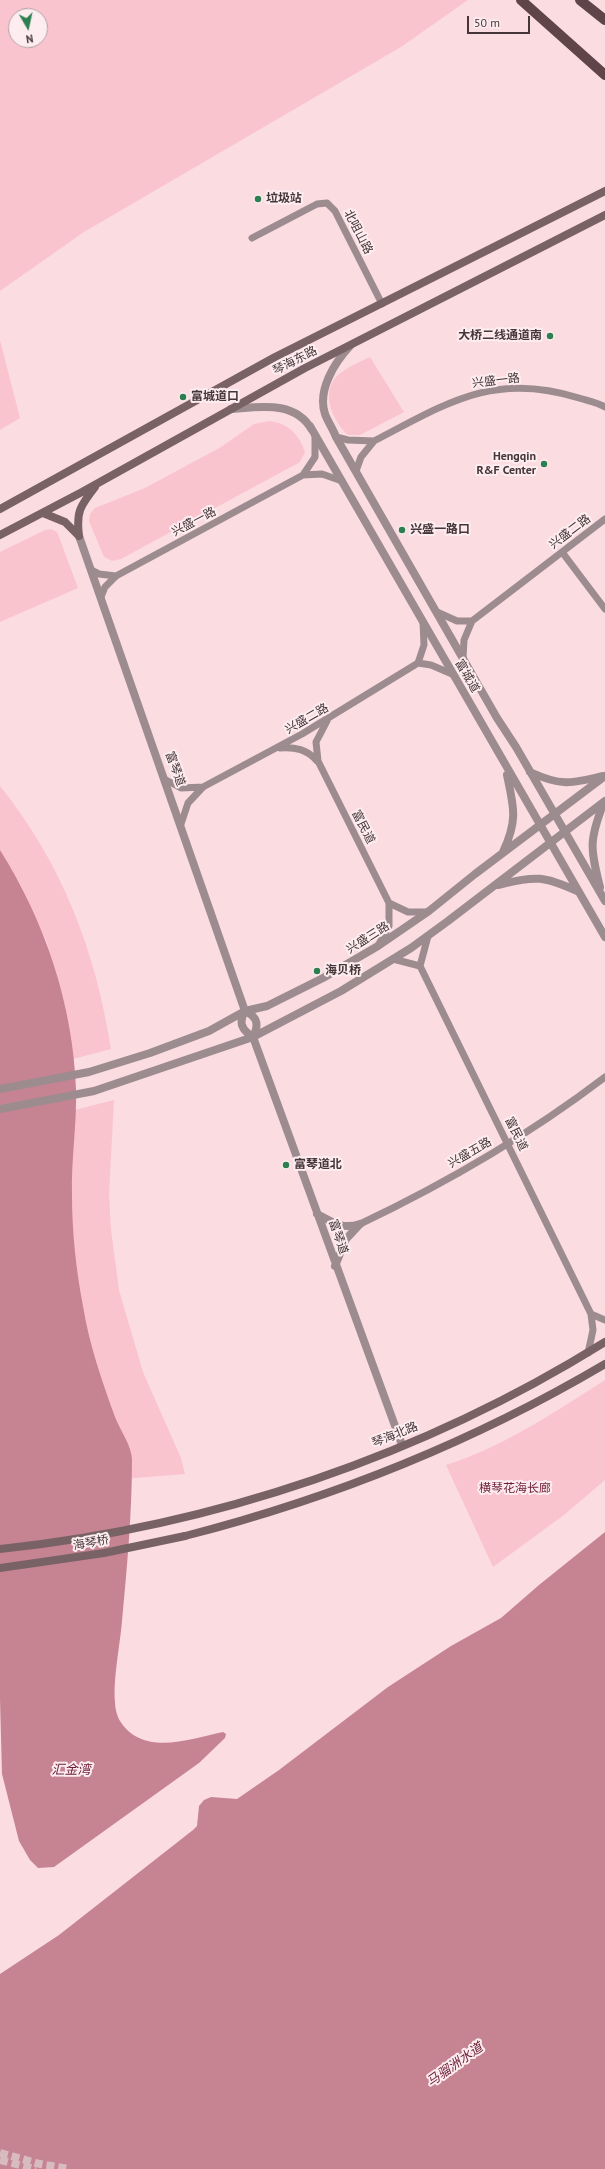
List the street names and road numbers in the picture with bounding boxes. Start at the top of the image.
street label: 北咀山路 [341,207,375,257]
street label: 琴海东路 [270,344,320,378]
street label: 兴盛一路 [471,371,521,391]
street label: 兴盛一路 [169,504,219,540]
street label: 兴盛二路 [546,512,594,552]
street label: 富城道 [452,657,482,695]
street label: 兴盛二路 [283,701,331,737]
street label: 富琴道 [162,750,188,788]
street label: 富民道 [348,808,378,846]
street label: 兴盛三路 [344,919,392,957]
street label: 富民道 [502,1115,530,1153]
street label: 兴盛五路 [446,1135,494,1171]
street label: 富琴道 [325,1218,351,1256]
street label: 琴海北路 [370,1419,420,1451]
street label: 海琴桥 [72,1533,110,1553]

